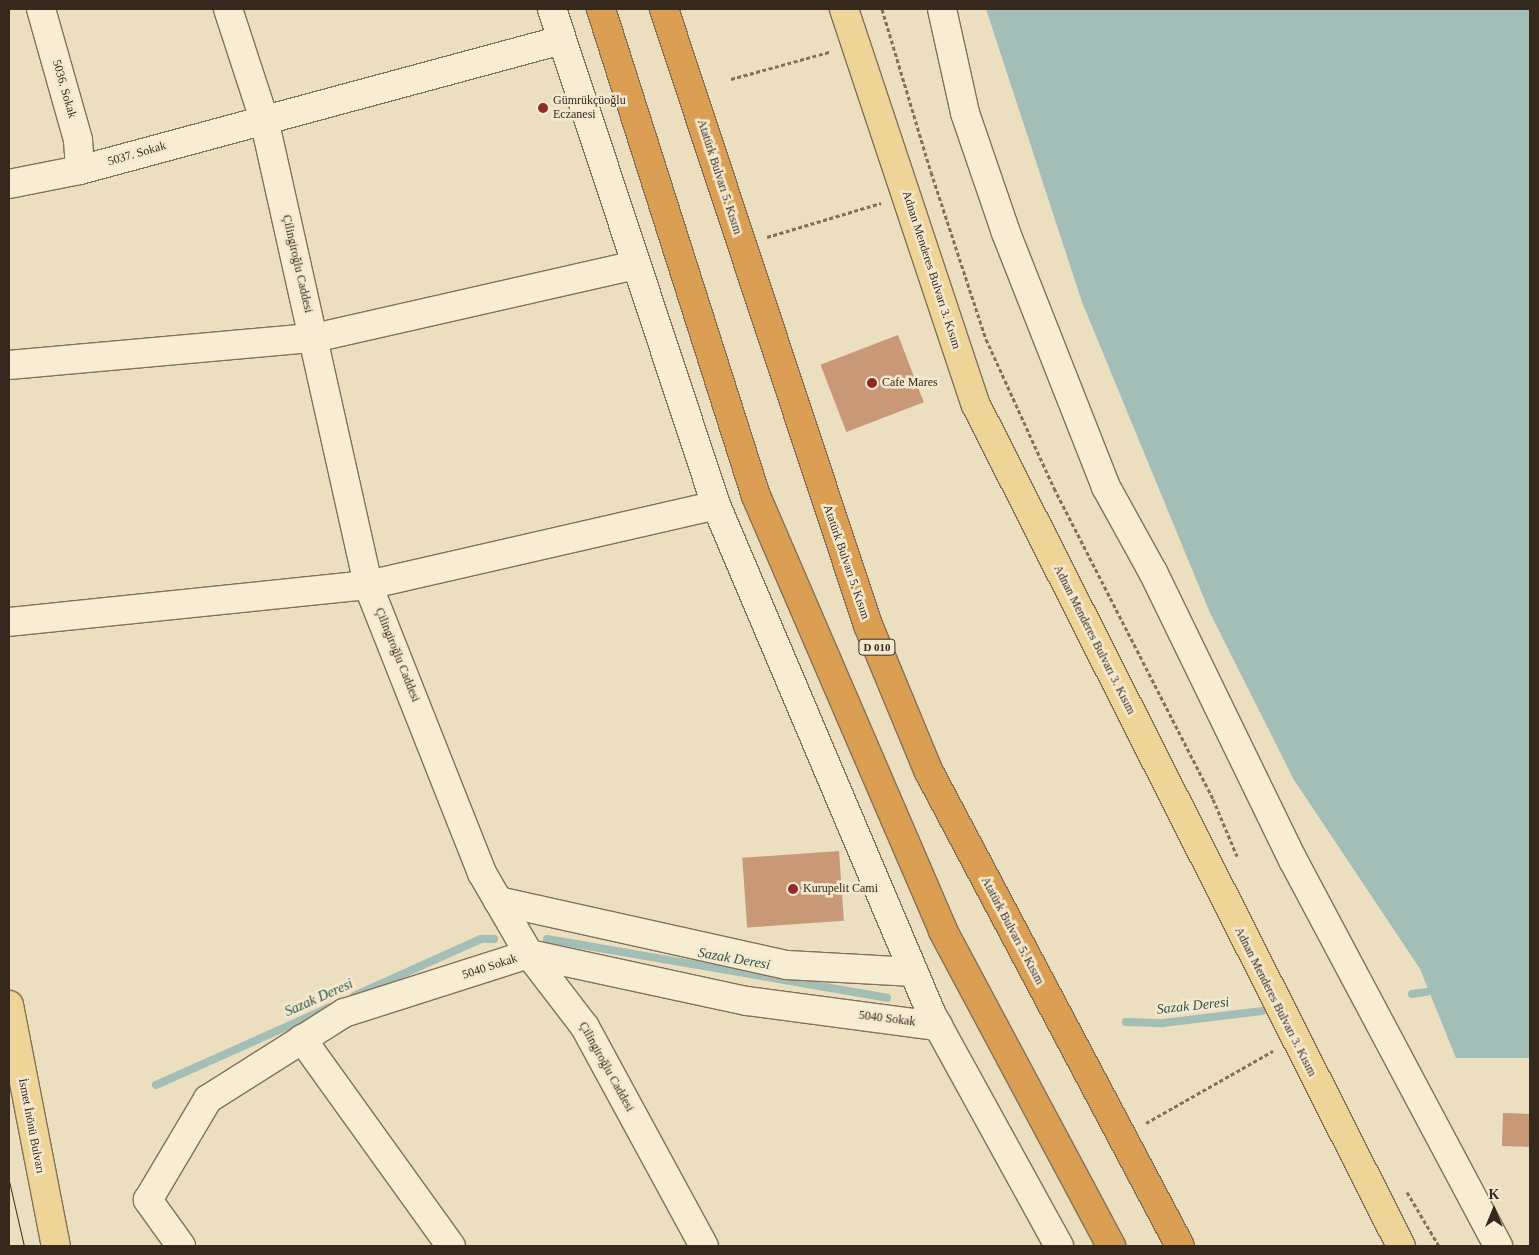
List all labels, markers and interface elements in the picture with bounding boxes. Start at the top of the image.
street label: 5036. Sokak [49,58,79,120]
place label: Gümrükçüoğlu Eczanesi [553,94,626,122]
marker: Gümrükçüoğlu Eczanesi [537,102,549,114]
street label: Atatürk Bulvarı 5. Kısım [694,118,744,236]
street label: 5037. Sokak [106,139,168,169]
street label: Adnan Menderes Bulvarı 3. Kısım [899,189,963,351]
street label: Çilingiroğlu Caddesi [279,214,315,314]
place label: Cafe Mares [882,376,938,390]
marker: Cafe Mares [866,377,878,389]
street label: Atatürk Bulvarı 5. Kısım [820,503,872,621]
street label: Adnan Menderes Bulvarı 3. Kısım [1050,563,1138,717]
street label: Çilingiroğlu Caddesi [372,606,422,704]
road number: D 010 [858,638,896,656]
street label: Atatürk Bulvarı 5. Kısım [977,875,1047,987]
place label: Kurupelit Cami [803,882,878,896]
marker: Kurupelit Cami [787,883,799,895]
street label: Adnan Menderes Bulvarı 3. Kısım [1231,925,1319,1079]
water label: Sazak Deresi [697,944,771,974]
street label: 5040 Sokak [461,951,519,983]
water label: Sazak Deresi [282,975,356,1021]
water label: Sazak Deresi [1156,994,1230,1018]
street label: 5040 Sokak [858,1008,916,1030]
street label: Çilingiroğlu Caddesi [575,1020,637,1114]
street label: İsmet İnönü Bulvarı [15,1077,47,1175]
north arrow [1469,1185,1519,1235]
text: K [1489,1187,1499,1202]

